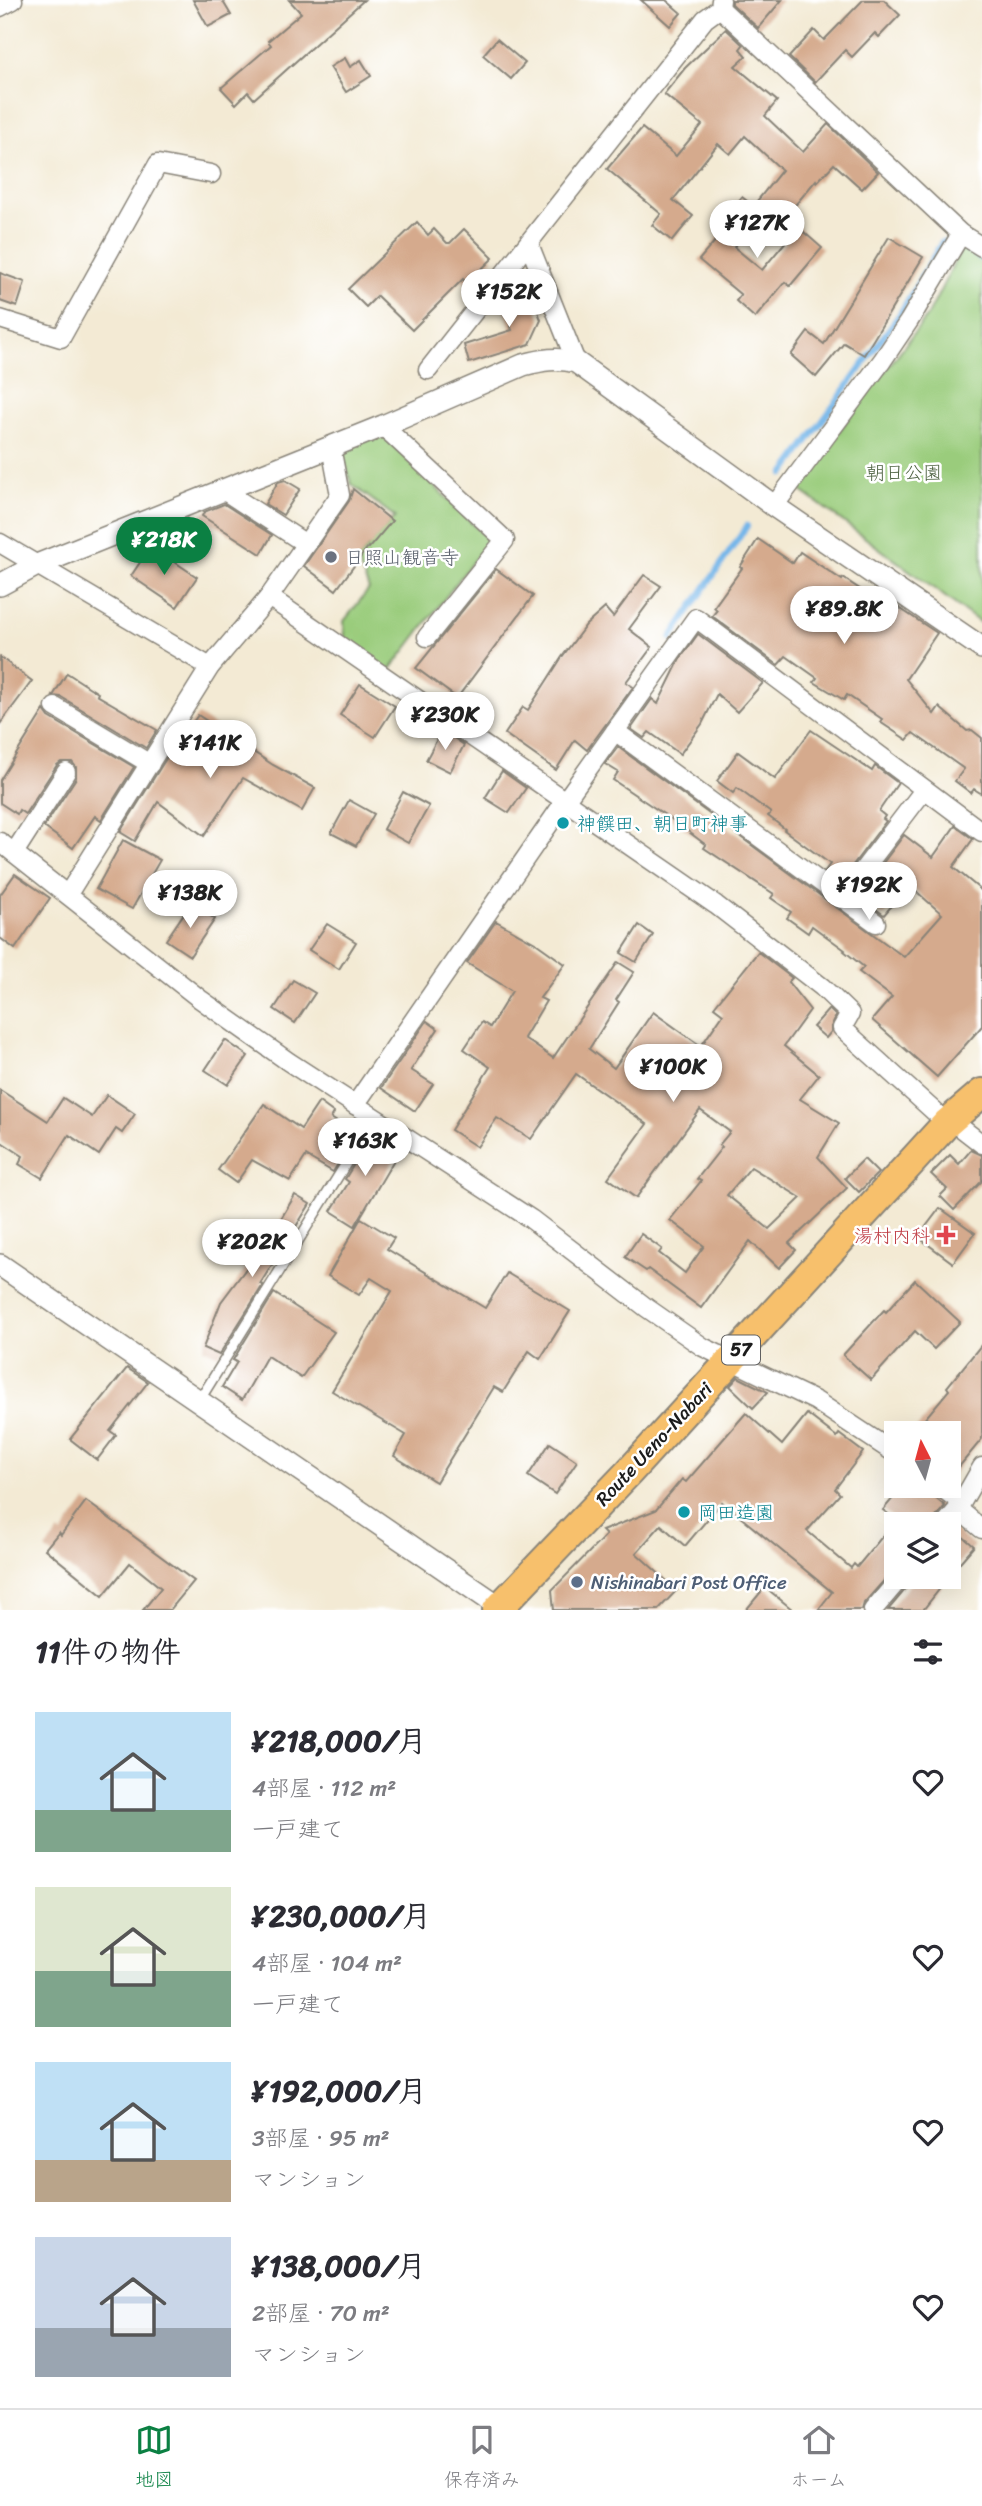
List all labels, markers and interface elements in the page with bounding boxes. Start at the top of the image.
pin: ¥127K [708,201,806,260]
text: ¥127K [725,202,789,243]
pin: ¥152K [460,270,558,329]
text: ¥152K [477,271,541,312]
park label: 朝日公園 [866,456,942,489]
pin: ¥218K [115,518,213,577]
text: ¥218K [132,519,196,560]
place label: 日照山観音寺 [345,541,459,574]
marker: 日照山観音寺 [323,549,339,565]
pin: ¥89.8K [787,586,901,646]
text: ¥89.8K [806,588,882,629]
pin: ¥230K [396,692,494,752]
text: ¥230K [411,694,479,735]
pin: ¥141K [161,720,259,780]
text: ¥141K [180,722,240,763]
place label: 神饌田、朝日町神事 [577,807,748,840]
marker: 神饌田、朝日町神事 [555,815,571,831]
pin: ¥192K [820,862,918,922]
text: ¥192K [837,864,901,905]
pin: ¥138K [141,870,239,930]
text: ¥138K [158,872,222,913]
pin: ¥100K [624,1044,722,1104]
text: ¥100K [640,1046,706,1087]
pin: ¥163K [316,1118,414,1178]
text: ¥163K [334,1120,396,1161]
place label: 湯村内科 [854,1219,930,1252]
pin: ¥202K [203,1220,301,1279]
text: ¥202K [218,1221,286,1262]
marker: 湯村内科 [936,1225,956,1245]
road number: 57 [722,1336,760,1364]
street label: Route Ueno-Nabari [587,1374,721,1514]
north arrow [884,1421,961,1498]
map controls [884,1421,961,1589]
place label: 岡田造園 [698,1496,774,1529]
marker: 岡田造園 [676,1504,692,1520]
button: layers [884,1512,961,1589]
place label: Nishinabari Post Office [591,1566,787,1599]
marker: Nishinabari Post Office [569,1574,585,1590]
text: 11件の物件 [35,1625,181,1679]
icon: filters [909,1633,947,1671]
text: ¥218,000/月 [252,1714,427,1768]
icon: home [91,1740,175,1824]
icon: heart [909,1763,947,1801]
text: 4部屋 · 112 m² [252,1768,396,1809]
text: 一戸建て [252,1809,344,1850]
text: ¥230,000/月 [252,1889,431,1943]
icon: home [91,1915,175,1999]
icon: heart [909,1938,947,1976]
text: 4部屋 · 104 m² [252,1943,402,1984]
text: 一戸建て [252,1984,344,2025]
text: ¥192,000/月 [252,2064,427,2118]
icon: home [91,2090,175,2174]
icon: heart [909,2113,947,2151]
text: 3部屋 · 95 m² [252,2118,390,2159]
text: マンション [252,2159,366,2200]
text: ¥138,000/月 [252,2239,426,2293]
icon: home [91,2265,175,2349]
icon: heart [909,2288,947,2326]
text: 2部屋 · 70 m² [252,2293,390,2334]
text: マンション [252,2334,366,2375]
tab: 地図 [135,2421,173,2496]
tab: 保存済み [444,2421,520,2496]
tab: ホーム [790,2421,847,2496]

